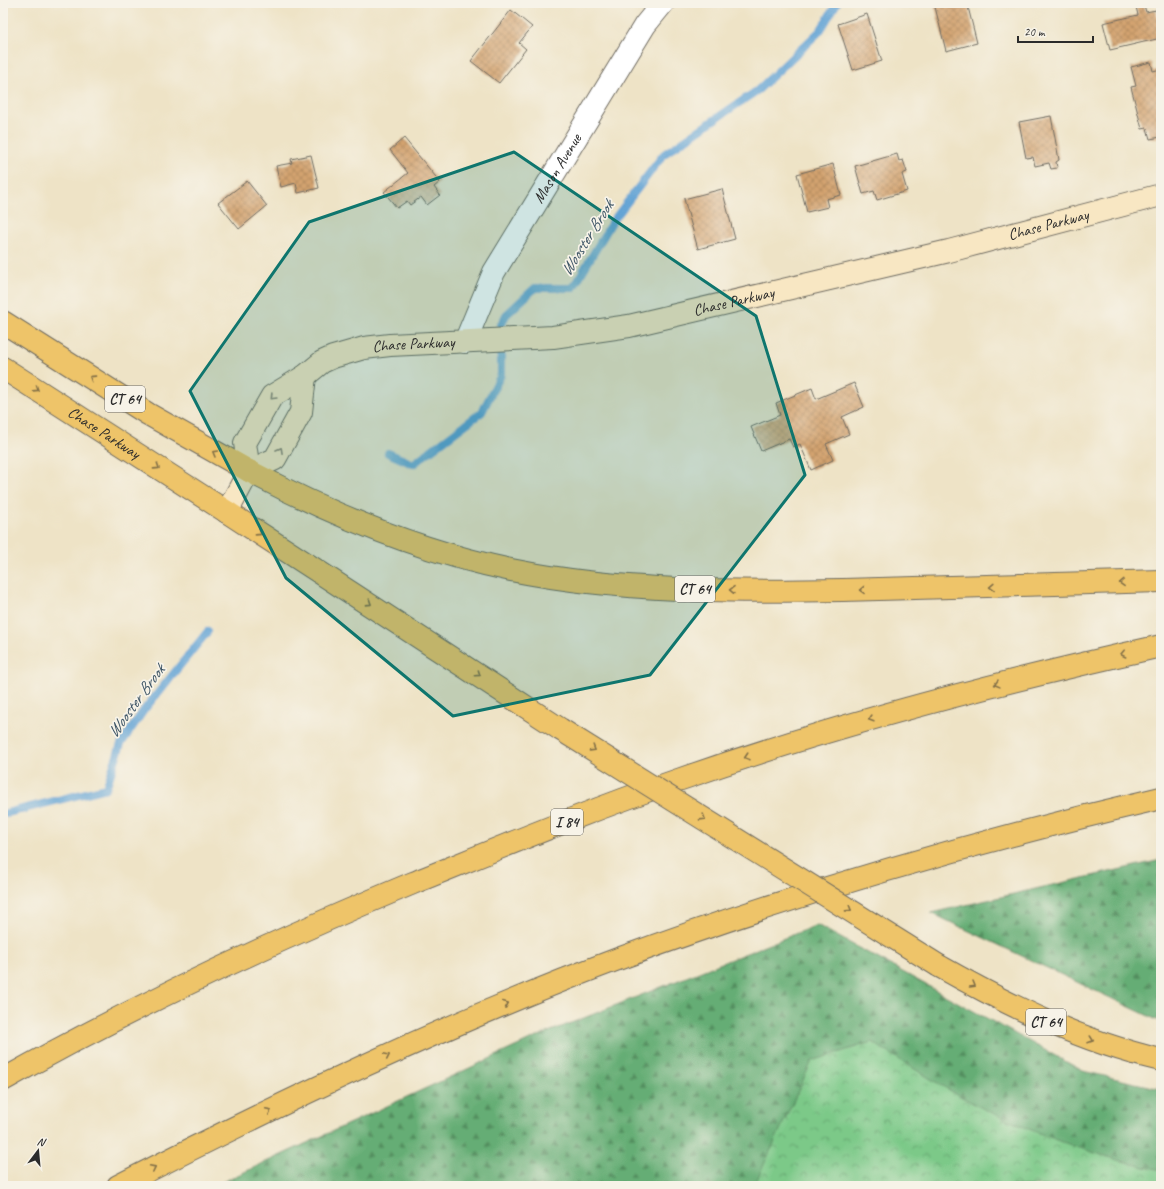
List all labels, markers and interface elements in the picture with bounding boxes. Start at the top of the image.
scale bar [1018,18,1093,44]
text: 20 m [1024,24,1046,40]
street label: Mason Avenue [529,129,587,207]
water label: Wooster Brook [556,194,620,279]
street label: Chase Parkway [1006,204,1092,245]
street label: Chase Parkway [691,282,777,321]
street label: Chase Parkway [371,332,456,357]
one-way arrow [89,375,96,383]
one-way arrow [32,384,39,392]
road number: CT 64 [105,386,145,412]
one-way arrow [270,392,278,400]
street label: Chase Parkway [64,402,145,464]
one-way arrow [275,446,282,454]
one-way arrow [212,450,219,457]
one-way arrow [153,462,160,469]
one-way arrow [255,528,262,535]
road number: CT 64 [675,576,715,602]
one-way arrow [1119,578,1125,587]
one-way arrow [989,582,995,591]
one-way arrow [859,585,865,594]
one-way arrow [729,586,735,594]
one-way arrow [365,599,372,606]
one-way arrow [1120,650,1126,658]
water label: Wooster Brook [103,658,171,741]
one-way arrow [474,669,481,677]
one-way arrow [993,680,1000,688]
one-way arrow [868,714,875,723]
one-way arrow [589,745,596,752]
one-way arrow [744,752,751,761]
road number: I 84 [551,809,583,835]
one-way arrow [699,813,706,821]
one-way arrow [845,905,852,912]
one-way arrow [969,981,976,988]
one-way arrow [503,1001,510,1009]
road number: CT 64 [1026,1009,1066,1035]
one-way arrow [1087,1035,1094,1043]
one-way arrow [382,1053,390,1061]
one-way arrow [265,1108,272,1115]
north arrow [18,1131,58,1171]
text: N [36,1134,48,1150]
one-way arrow [148,1165,156,1173]

